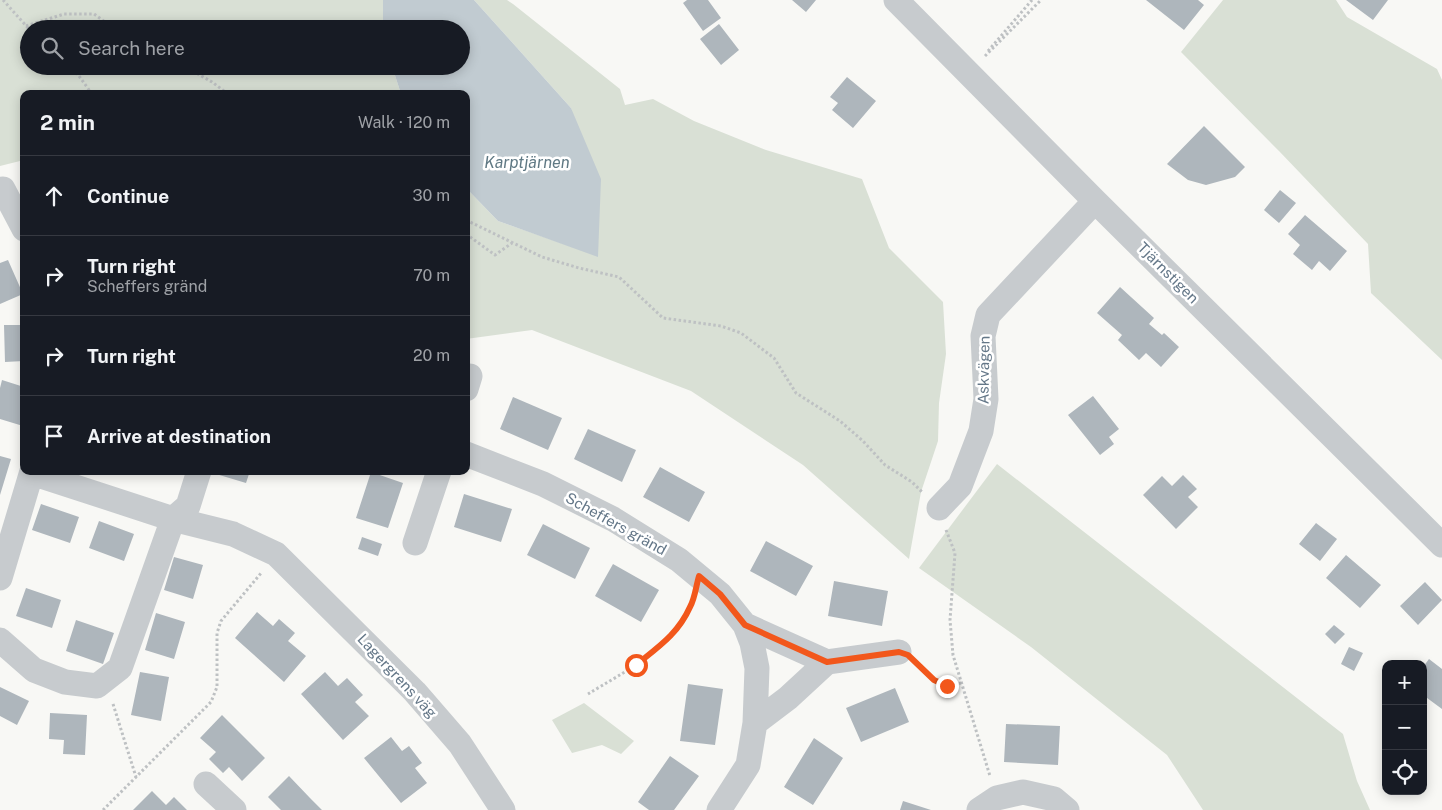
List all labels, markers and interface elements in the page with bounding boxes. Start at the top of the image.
search box [20,20,470,75]
icon: search [38,34,66,62]
text: Search here [78,37,185,59]
text: 2 min [40,110,95,135]
text: Walk · 120 m [358,113,450,132]
water label: Karptjärnen [484,153,570,172]
icon: ahead [40,182,68,210]
text: Continue [87,185,169,207]
text: 30 m [413,186,450,205]
street label: Tjärnstigen [1134,239,1202,307]
text: Turn right [87,255,176,277]
icon: right [40,262,68,290]
text: 70 m [413,266,450,285]
text: Scheffers gränd [87,277,207,296]
street label: Askvägen [974,336,993,404]
icon: right [40,342,68,370]
text: Turn right [87,345,176,367]
text: 20 m [413,346,450,365]
icon: arrive [40,422,68,450]
text: Arrive at destination [87,425,271,447]
street label: Scheffers gränd [563,489,670,558]
street label: Lagergrens väg [354,630,440,721]
route start [625,654,648,677]
map controls [1382,660,1427,795]
button: + [1382,660,1427,705]
route end [936,675,959,698]
button: − [1382,705,1427,750]
button: locate [1382,750,1427,795]

